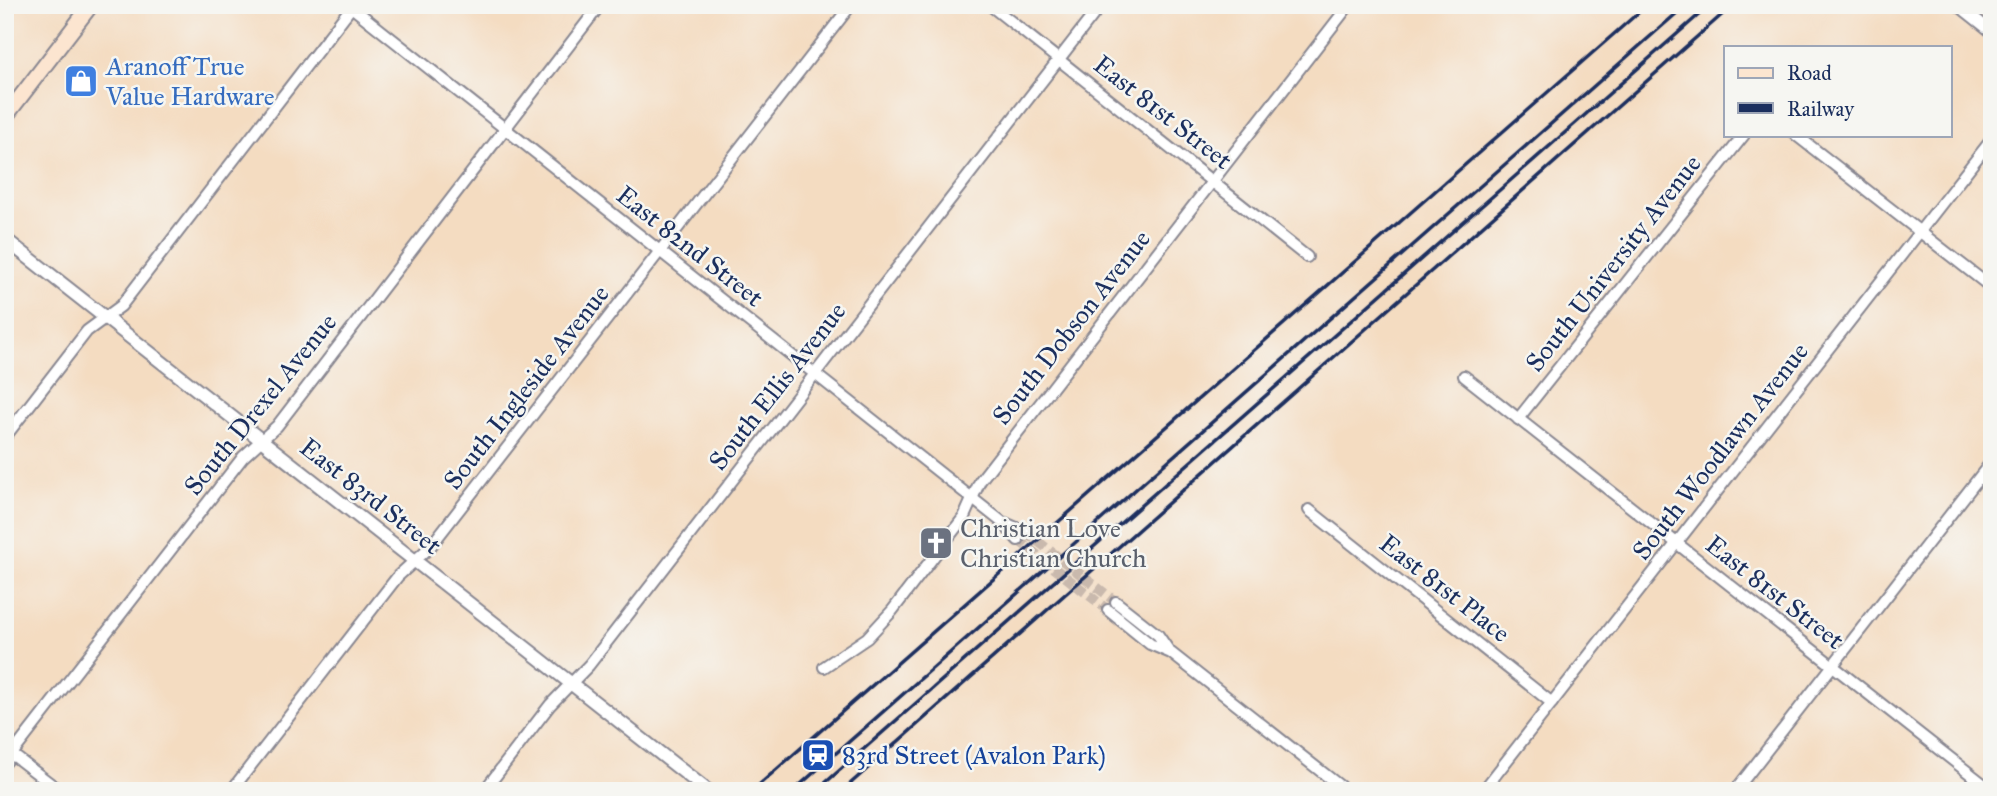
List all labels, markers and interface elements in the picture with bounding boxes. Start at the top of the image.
legend [1724,46,1952,136]
street label: East 81st Street [1087,48,1239,176]
place label: Aranoff True Value Hardware [105,50,275,112]
text: Road [1787,60,1832,86]
shop icon: Aranoff True Value Hardware [62,62,100,100]
text: Railway [1787,96,1855,122]
street label: South University Avenue [1518,148,1708,378]
street label: East 82nd Street [610,179,770,313]
street label: South Dobson Avenue [985,223,1157,431]
street label: South Ingleside Avenue [436,278,616,496]
street label: South Ellis Avenue [701,296,853,476]
street label: South Drexel Avenue [177,306,343,502]
street label: South Woodlawn Avenue [1625,336,1815,566]
street label: East 83rd Street [294,431,448,561]
place label: Christian Love Christian Church [960,512,1147,574]
church icon: Christian Love Christian Church [917,524,955,562]
street label: East 81st Place [1373,527,1517,649]
street label: East 81st Street [1699,528,1851,656]
station icon: 83rd Street (Avalon Park) [799,736,837,774]
place label: 83rd Street (Avalon Park) [842,739,1106,771]

